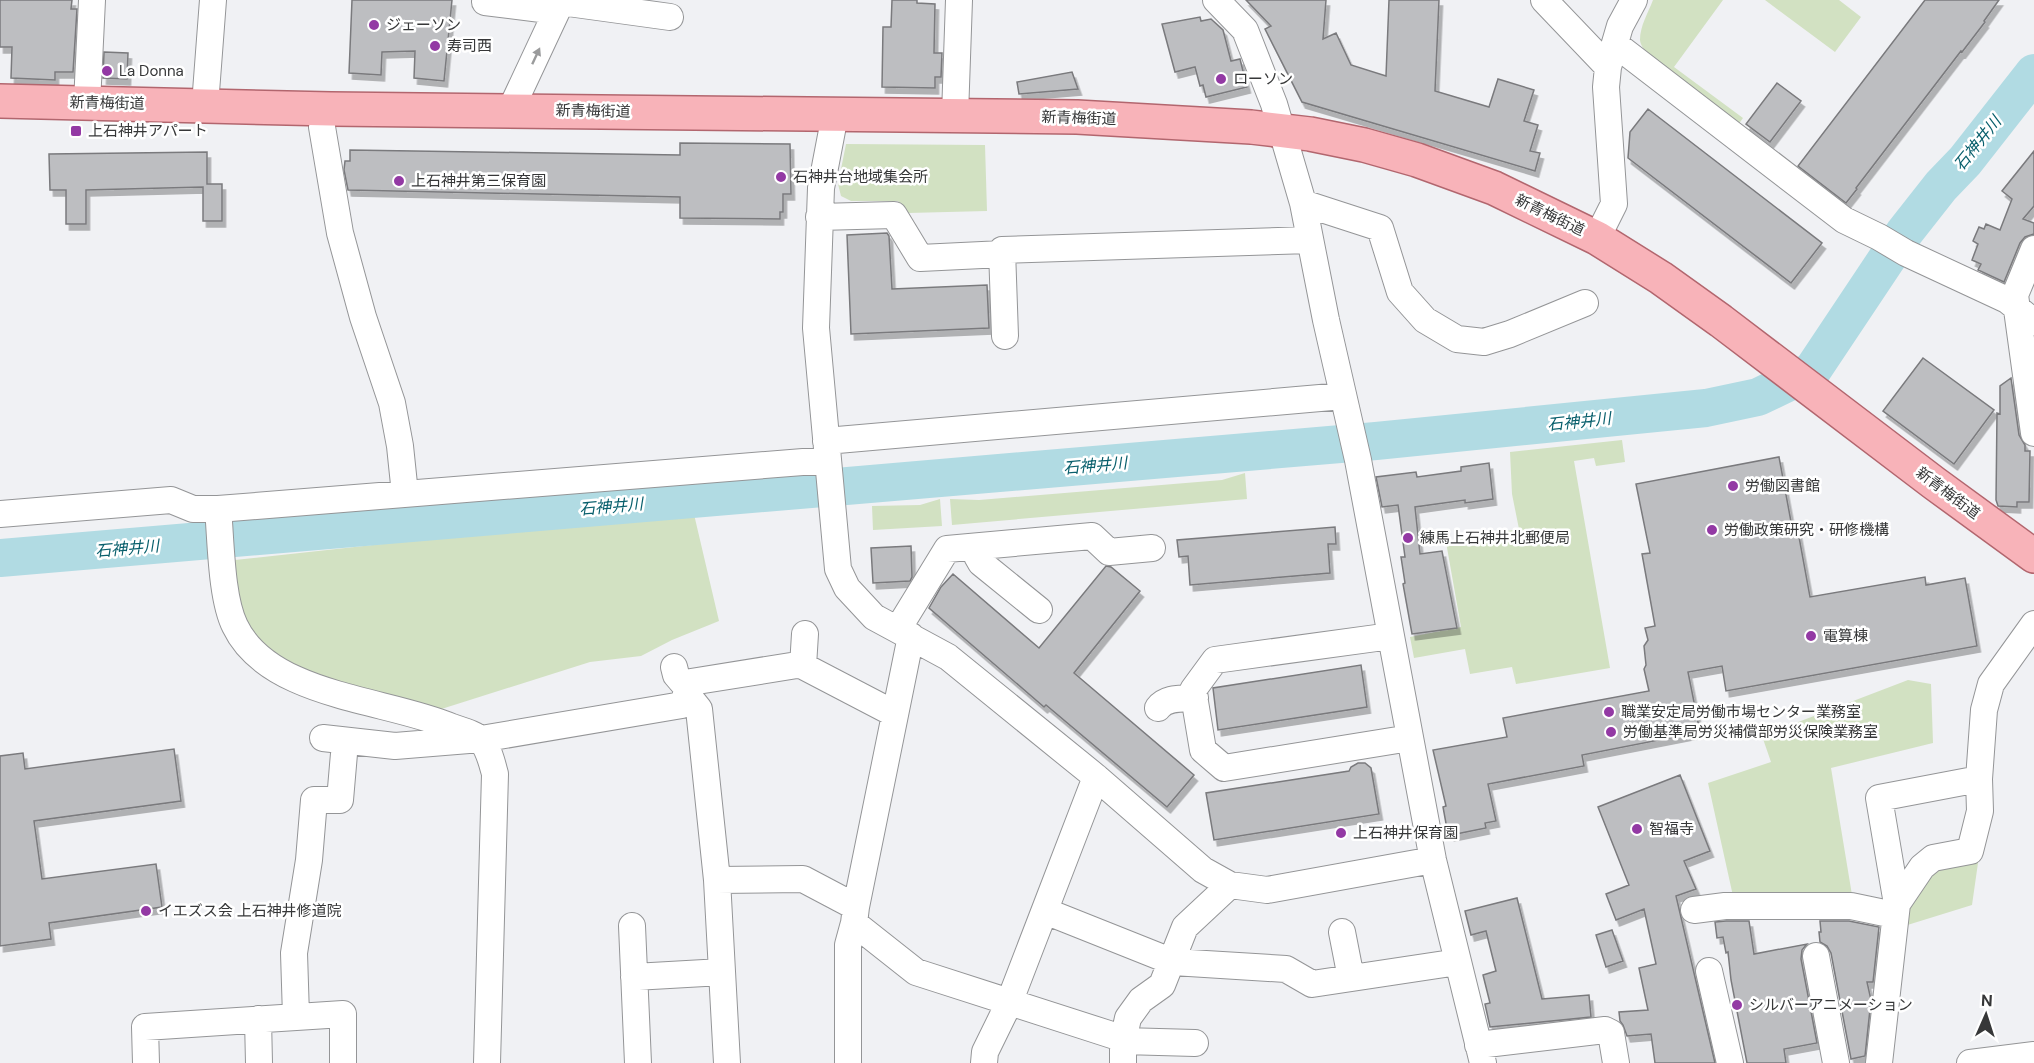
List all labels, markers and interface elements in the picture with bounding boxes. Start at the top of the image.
place label: ジェーソン [386,15,461,35]
marker: ジェーソン [367,18,381,32]
place label: 寿司西 [447,36,492,56]
marker: 寿司西 [428,39,442,53]
one-way arrow [531,47,541,65]
place label: La Donna [119,61,184,81]
marker: La Donna [100,64,114,78]
place label: ローソン [1233,69,1293,89]
marker: ローソン [1214,72,1228,86]
street label: 新青梅街道 [69,92,145,114]
street label: 新青梅街道 [555,100,631,122]
street label: 新青梅街道 [1041,107,1117,129]
water label: 石神井川 [1949,110,2007,175]
place label: 上石神井アパート [88,121,208,141]
marker: 上石神井アパート [69,124,83,138]
place label: 石神井台地域集会所 [793,167,928,187]
marker: 石神井台地域集会所 [774,170,788,184]
place label: 上石神井第三保育園 [411,171,546,191]
marker: 上石神井第三保育園 [392,174,406,188]
street label: 新青梅街道 [1512,190,1588,240]
water label: 石神井川 [1546,408,1614,435]
water label: 石神井川 [1062,452,1130,479]
street label: 新青梅街道 [1912,462,1984,524]
place label: 労働図書館 [1745,476,1820,496]
marker: 労働図書館 [1726,479,1740,493]
water label: 石神井川 [578,493,646,520]
place label: 労働政策研究・研修機構 [1724,520,1889,540]
marker: 労働政策研究・研修機構 [1705,523,1719,537]
place label: 練馬上石神井北郵便局 [1420,528,1570,548]
marker: 練馬上石神井北郵便局 [1401,531,1415,545]
water label: 石神井川 [94,535,162,562]
place label: 電算棟 [1823,626,1868,646]
marker: 電算棟 [1804,629,1818,643]
place label: 職業安定局労働市場センター業務室 [1621,702,1861,722]
marker: 職業安定局労働市場センター業務室 [1602,705,1616,719]
place label: 労働基準局労災補償部労災保険業務室 [1623,722,1878,742]
marker: 労働基準局労災補償部労災保険業務室 [1604,725,1618,739]
place label: 智福寺 [1649,819,1694,839]
marker: 智福寺 [1630,822,1644,836]
place label: 上石神井保育園 [1353,823,1458,843]
marker: 上石神井保育園 [1334,826,1348,840]
place label: イエズス会 上石神井修道院 [158,901,342,921]
marker: イエズス会 上石神井修道院 [139,904,153,918]
north arrow [1956,985,2016,1045]
text: N [1980,990,1993,1011]
place label: シルバーアニメーション [1749,995,1913,1015]
marker: シルバーアニメーション [1730,998,1744,1012]

